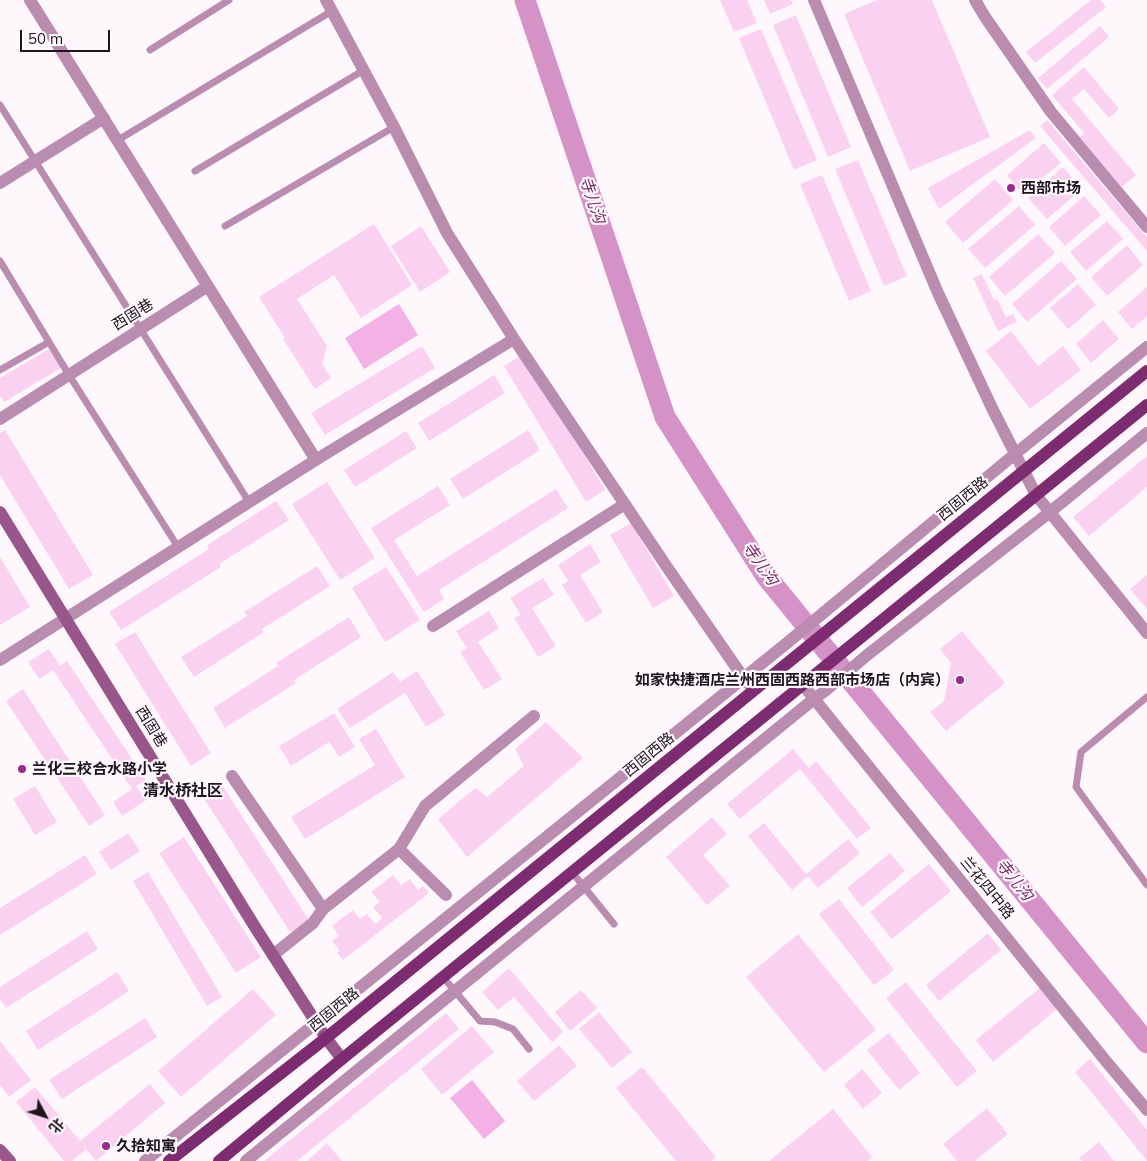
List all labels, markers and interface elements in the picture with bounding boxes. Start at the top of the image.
scale bar [22,20,112,52]
text: 50 m [28,29,63,48]
water label: 寺儿沟 [575,174,609,226]
place label: 西部市场 [1021,179,1081,197]
marker: 西部市场 [1005,182,1017,194]
street label: 西固巷 [109,295,157,335]
street label: 西固西路 [934,473,992,525]
water label: 寺儿沟 [738,539,782,589]
place label: 如家快捷酒店兰州西固西路西部市场店（内宾） [635,671,950,689]
marker: 如家快捷酒店兰州西固西路西部市场店（内宾） [954,674,966,686]
street label: 西固巷 [131,703,171,751]
street label: 西固西路 [620,729,678,781]
place label: 兰化三校合水路小学 [32,760,167,778]
marker: 兰化三校合水路小学 [16,763,28,775]
district label: 清水桥社区 [143,781,223,801]
street label: 兰花四中路 [956,853,1018,923]
water label: 寺儿沟 [991,855,1037,905]
street label: 西固西路 [305,984,363,1036]
north arrow [20,1091,70,1141]
text: 北 [45,1114,68,1137]
place label: 久拾知寓 [116,1137,176,1155]
marker: 久拾知寓 [100,1140,112,1152]

